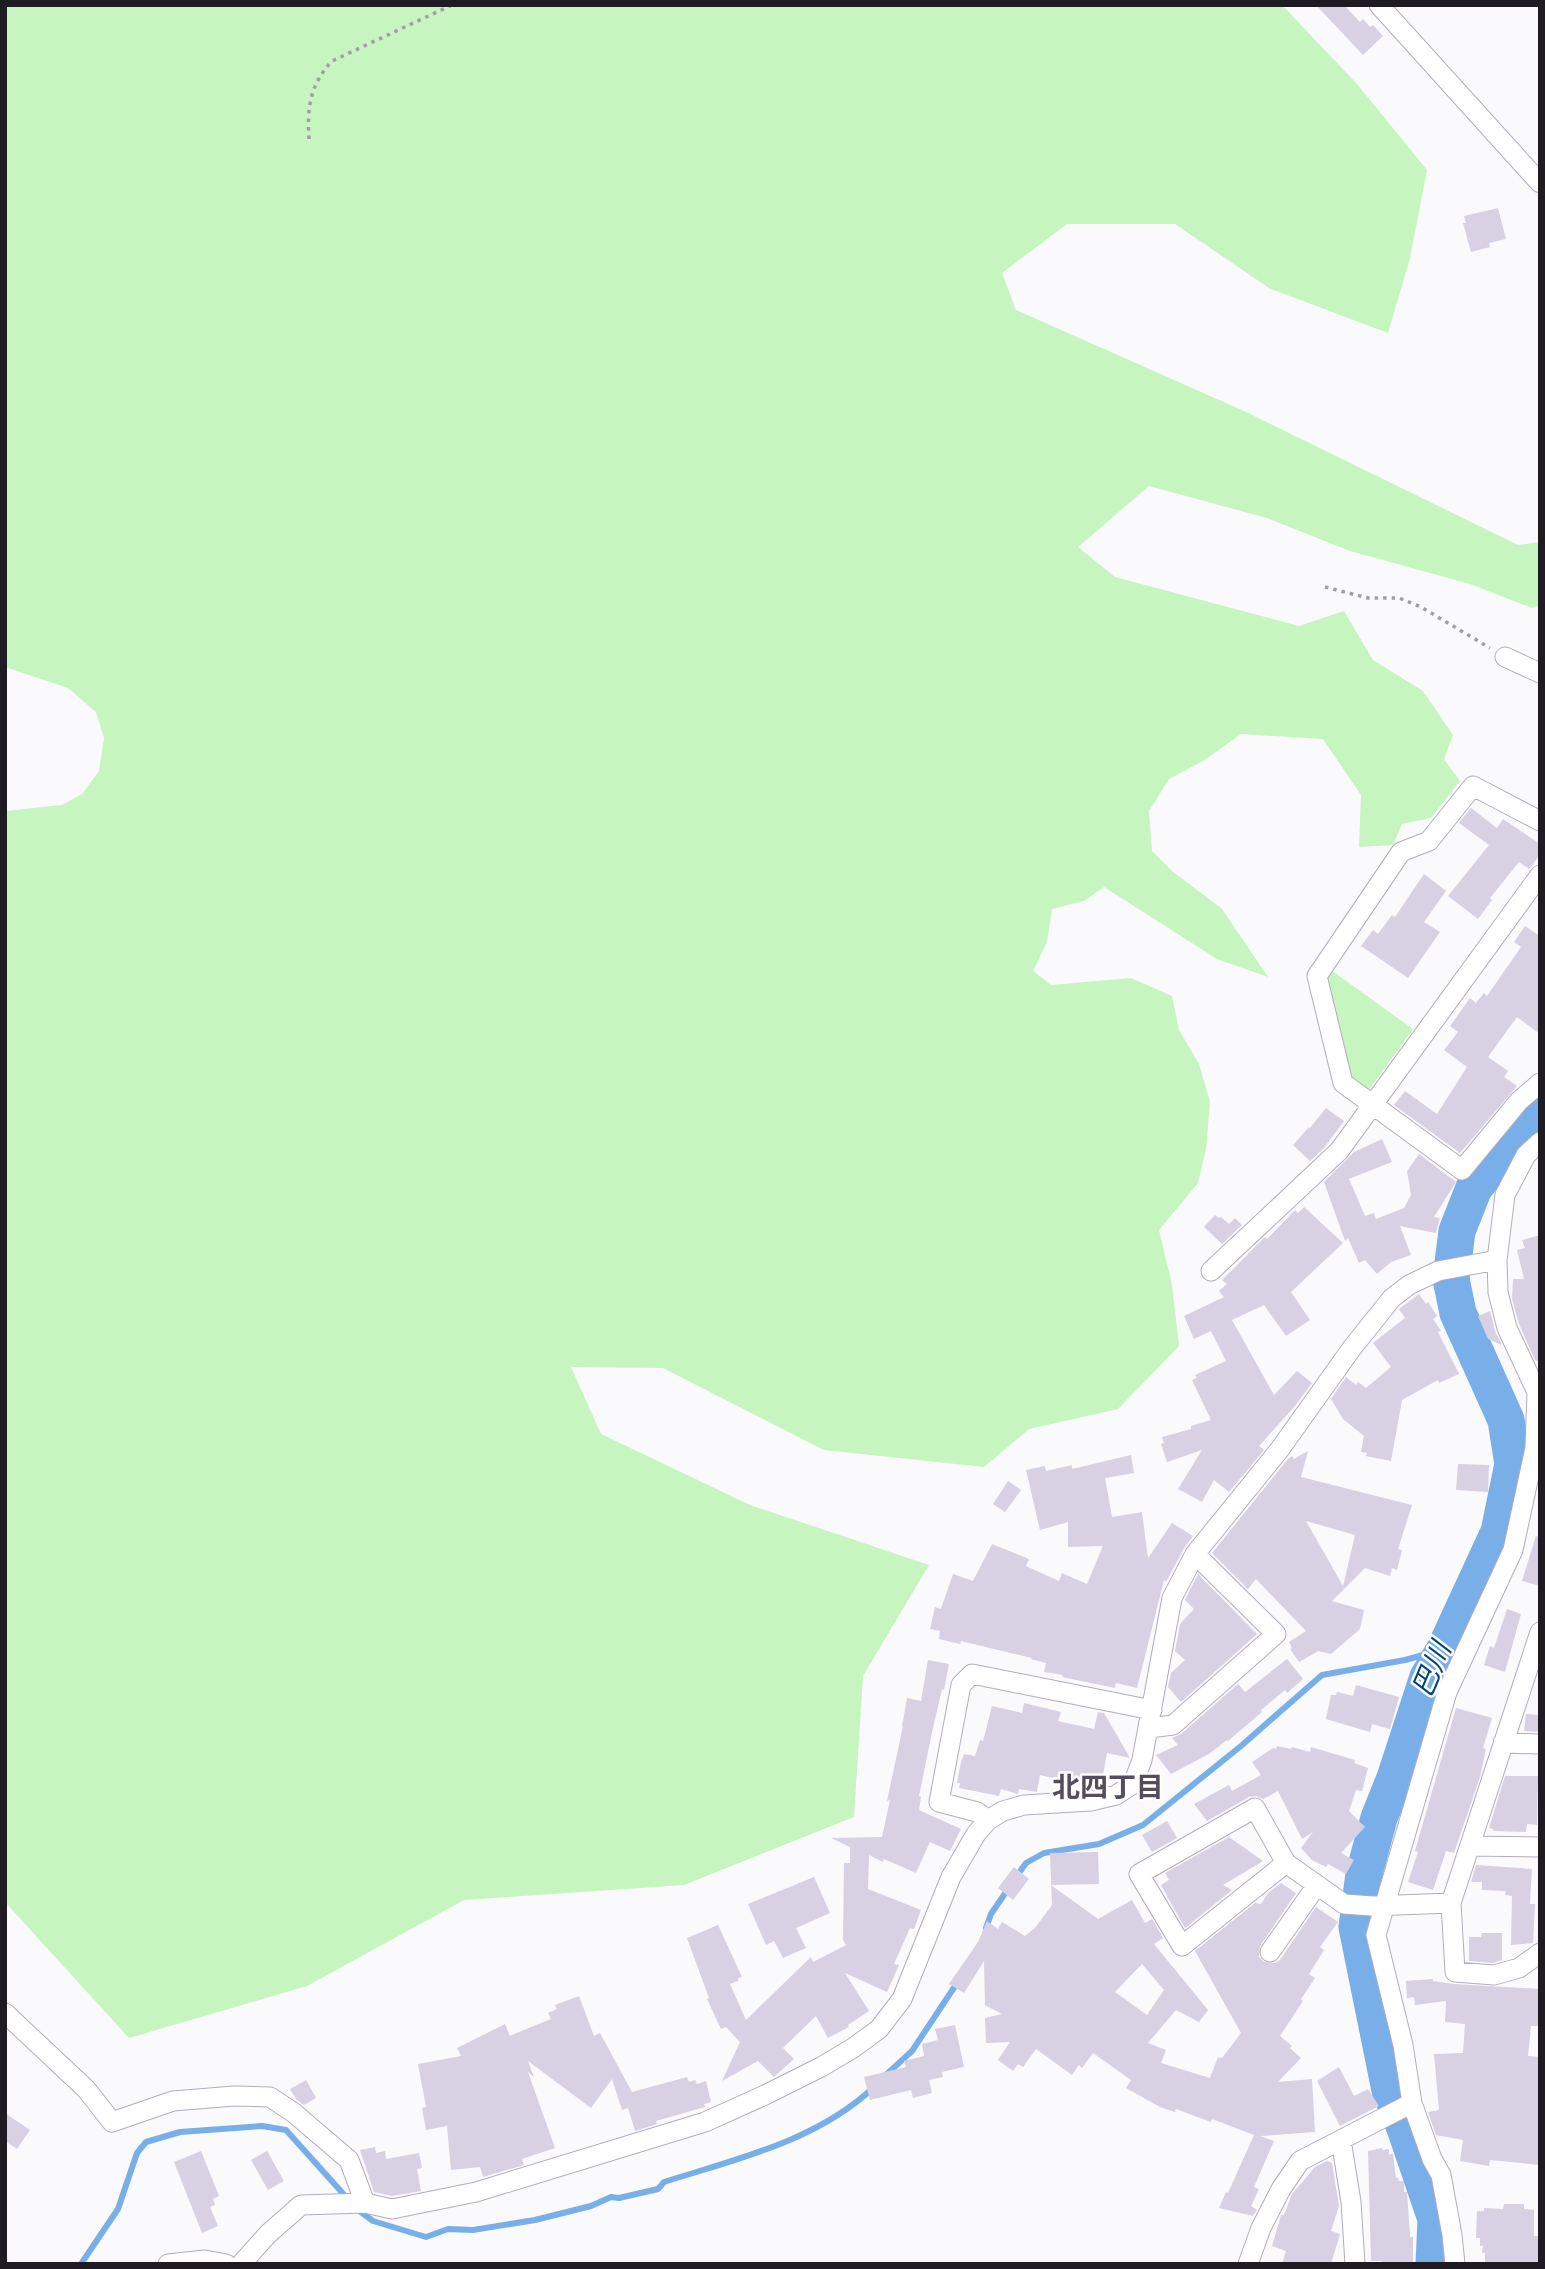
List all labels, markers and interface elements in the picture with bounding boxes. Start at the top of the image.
water label: 巴川 [1408,1636,1458,1701]
district label: 北四丁目 [1052,1773,1164,1803]

